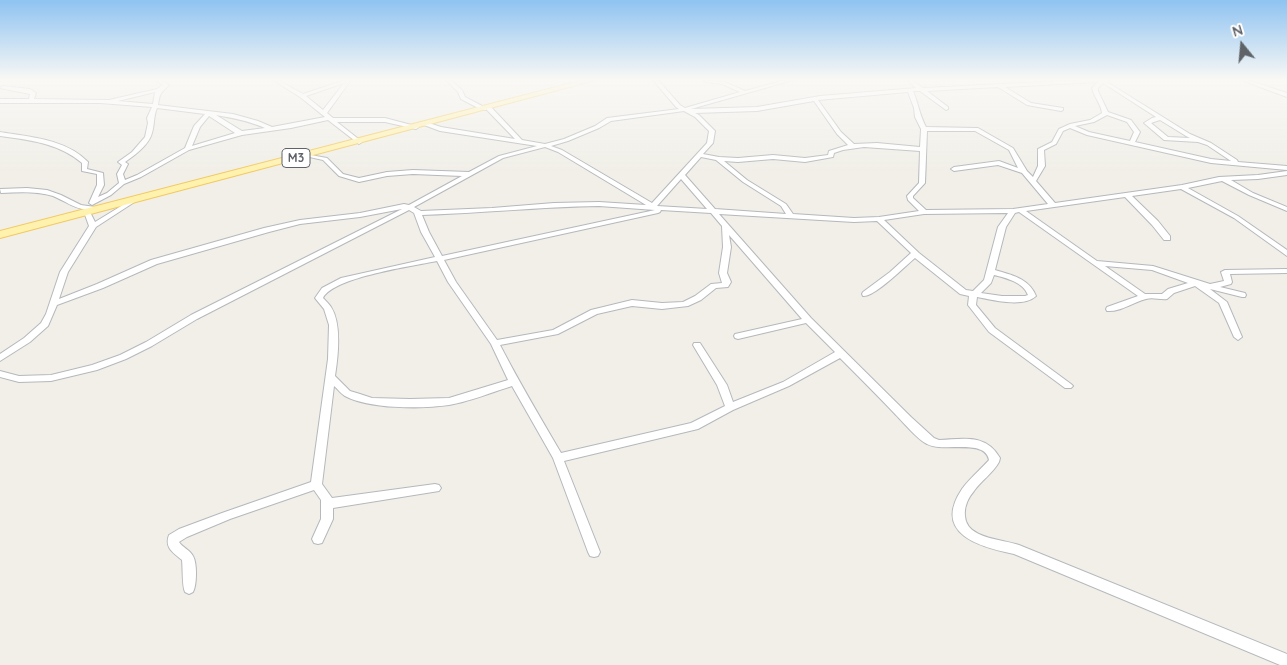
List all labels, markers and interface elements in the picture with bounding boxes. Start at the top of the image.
north arrow [1217,20,1267,70]
text: N [1230,21,1245,41]
road number: M3 [282,148,310,168]

